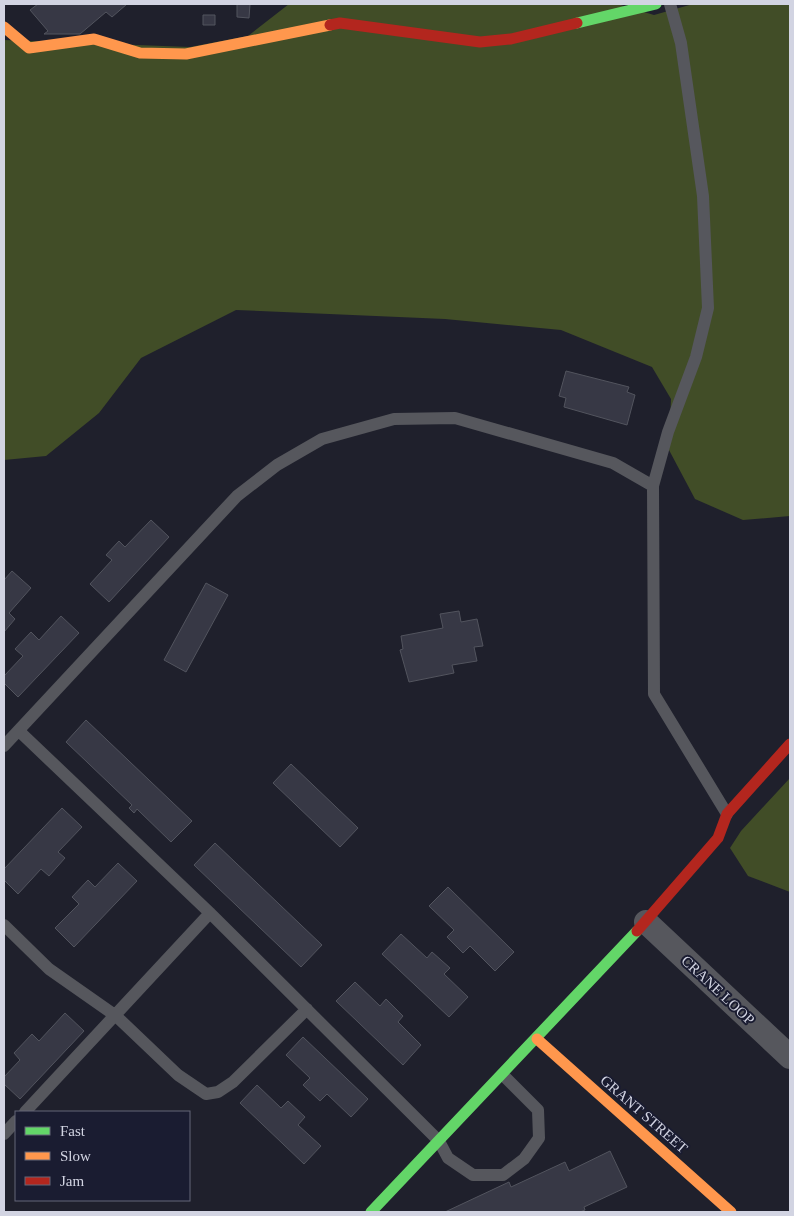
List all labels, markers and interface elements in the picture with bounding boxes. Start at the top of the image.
street label: CRANE LOOP [678,952,758,1028]
street label: GRANT STREET [597,1072,691,1156]
legend [15,1111,190,1201]
text: Fast [60,1123,86,1139]
text: Slow [60,1148,91,1164]
text: Jam [60,1173,84,1189]

